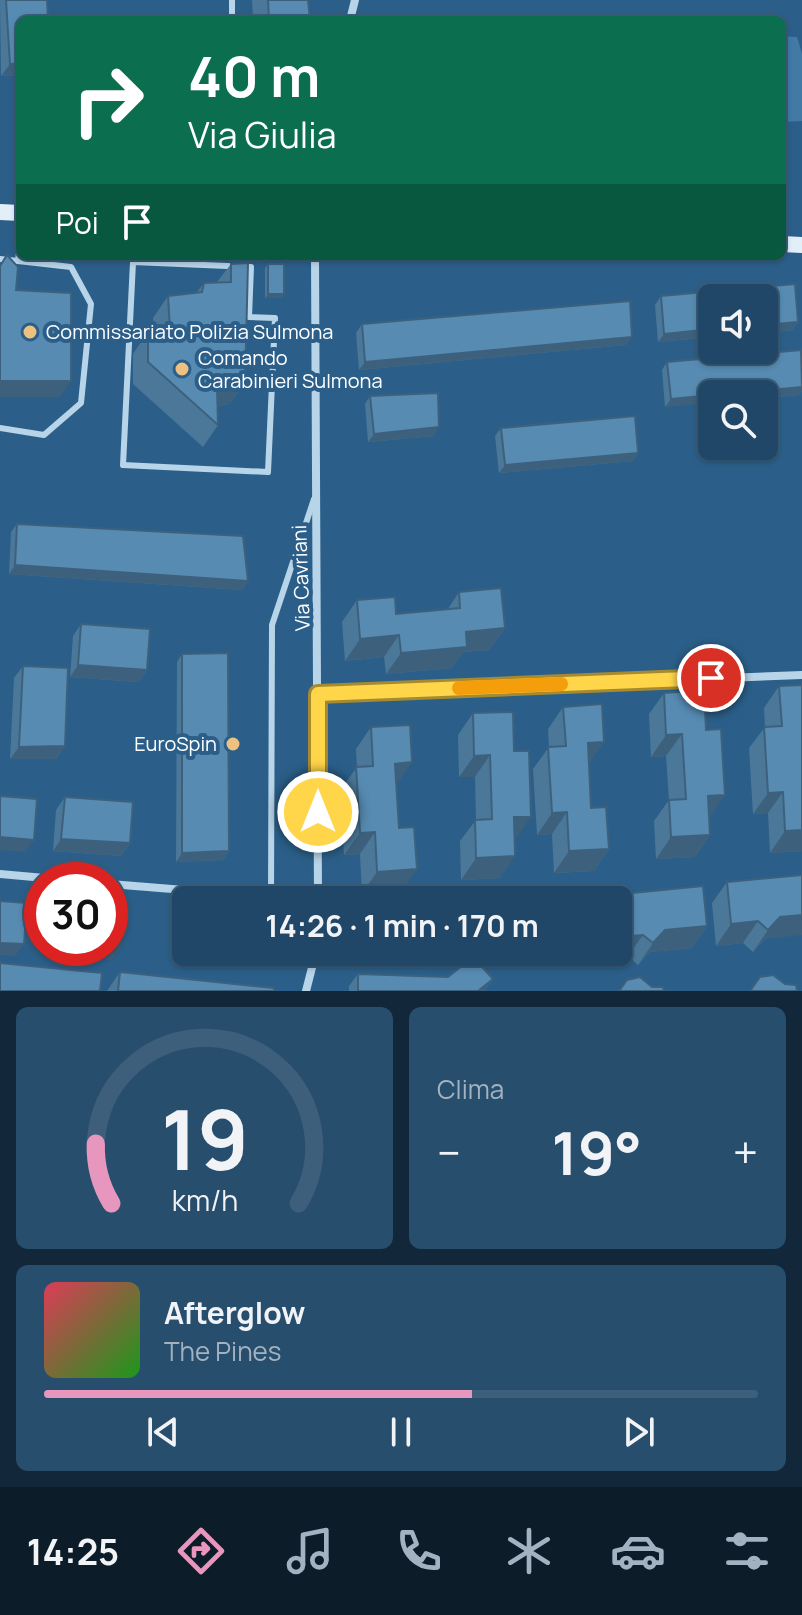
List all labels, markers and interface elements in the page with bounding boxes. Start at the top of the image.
text: 40 m [188,37,320,114]
icon: right [56,48,160,152]
text: Via Giulia [188,110,337,159]
icon: arrive [115,200,159,244]
text: Poi [56,202,99,243]
map controls [698,284,778,460]
button: sound [698,284,778,364]
place label: Commissariato Polizia Sulmona [46,318,333,345]
marker: Commissariato Polizia Sulmona [21,323,39,341]
place label: Comando Carabinieri Sulmona [198,344,383,394]
marker: Comando Carabinieri Sulmona [173,360,191,378]
button: search [698,380,778,460]
street label: Via Cavriani [285,524,316,632]
pin [677,644,745,712]
icon: arrive [689,656,733,700]
place label: EuroSpin [134,730,217,757]
marker: EuroSpin [224,735,242,753]
position arrow [276,770,360,854]
speed limit sign: 30 [24,862,128,966]
text: 14:26 · 1 min · 170 m [265,905,539,946]
text: Clima [437,1071,504,1107]
text: 19 [160,1081,249,1195]
text: 19° [551,1111,642,1193]
text: − [437,1122,461,1182]
text: + [733,1122,758,1182]
text: km/h [171,1181,238,1220]
text: Afterglow [164,1292,305,1333]
text: The Pines [164,1333,281,1369]
icon: previous [141,1410,185,1454]
icon: pause [379,1410,423,1454]
icon: next [617,1410,661,1454]
icon: directions [173,1523,229,1579]
icon: music [282,1523,338,1579]
icon: phone [391,1523,447,1579]
icon: climate [501,1523,557,1579]
icon: car [610,1523,666,1579]
icon: filters [719,1523,775,1579]
text: 14:25 [27,1527,119,1576]

